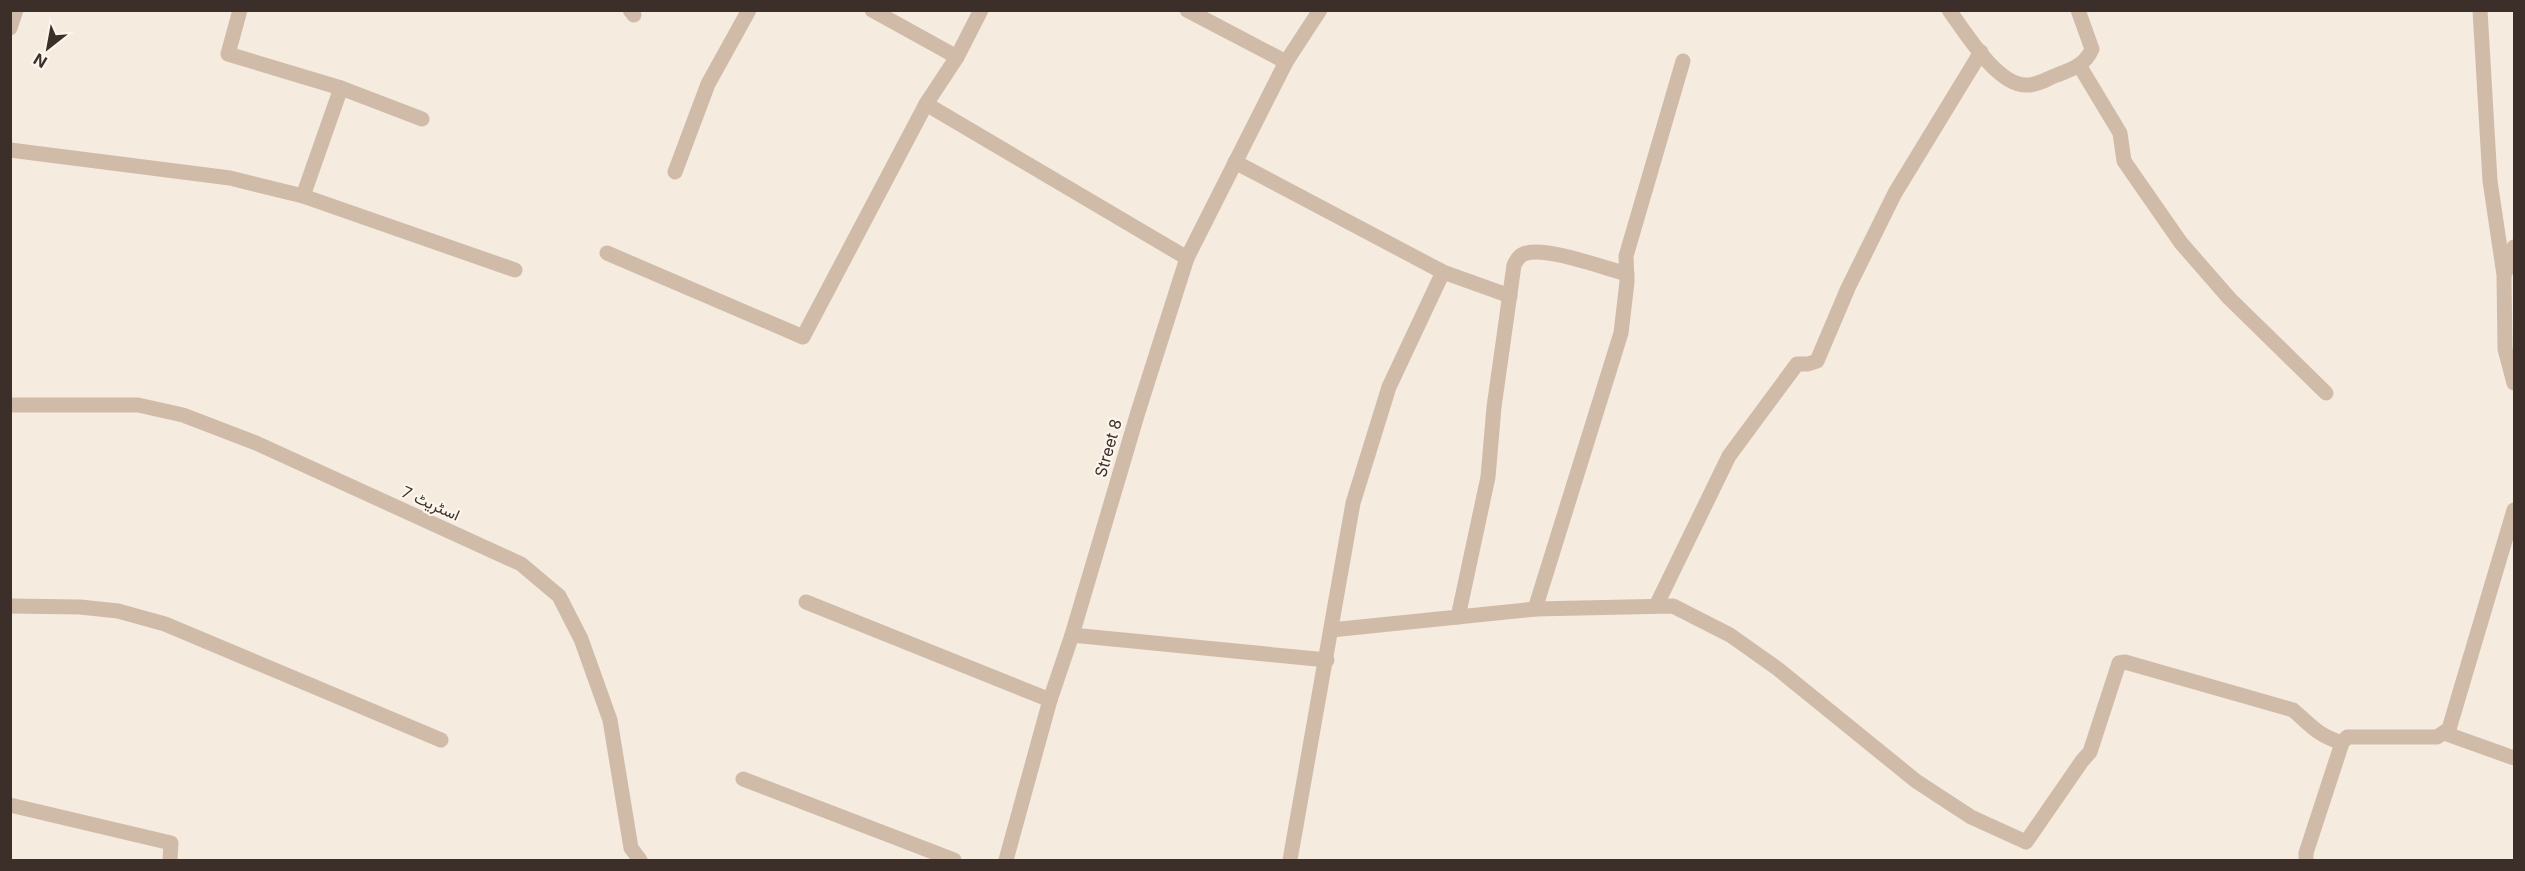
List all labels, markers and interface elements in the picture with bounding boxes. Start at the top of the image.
north arrow [18,18,78,78]
text: N [30,49,51,73]
street label: Street 8 [1090,417,1126,479]
street label: اسٹریٹ 7 [399,481,463,526]

